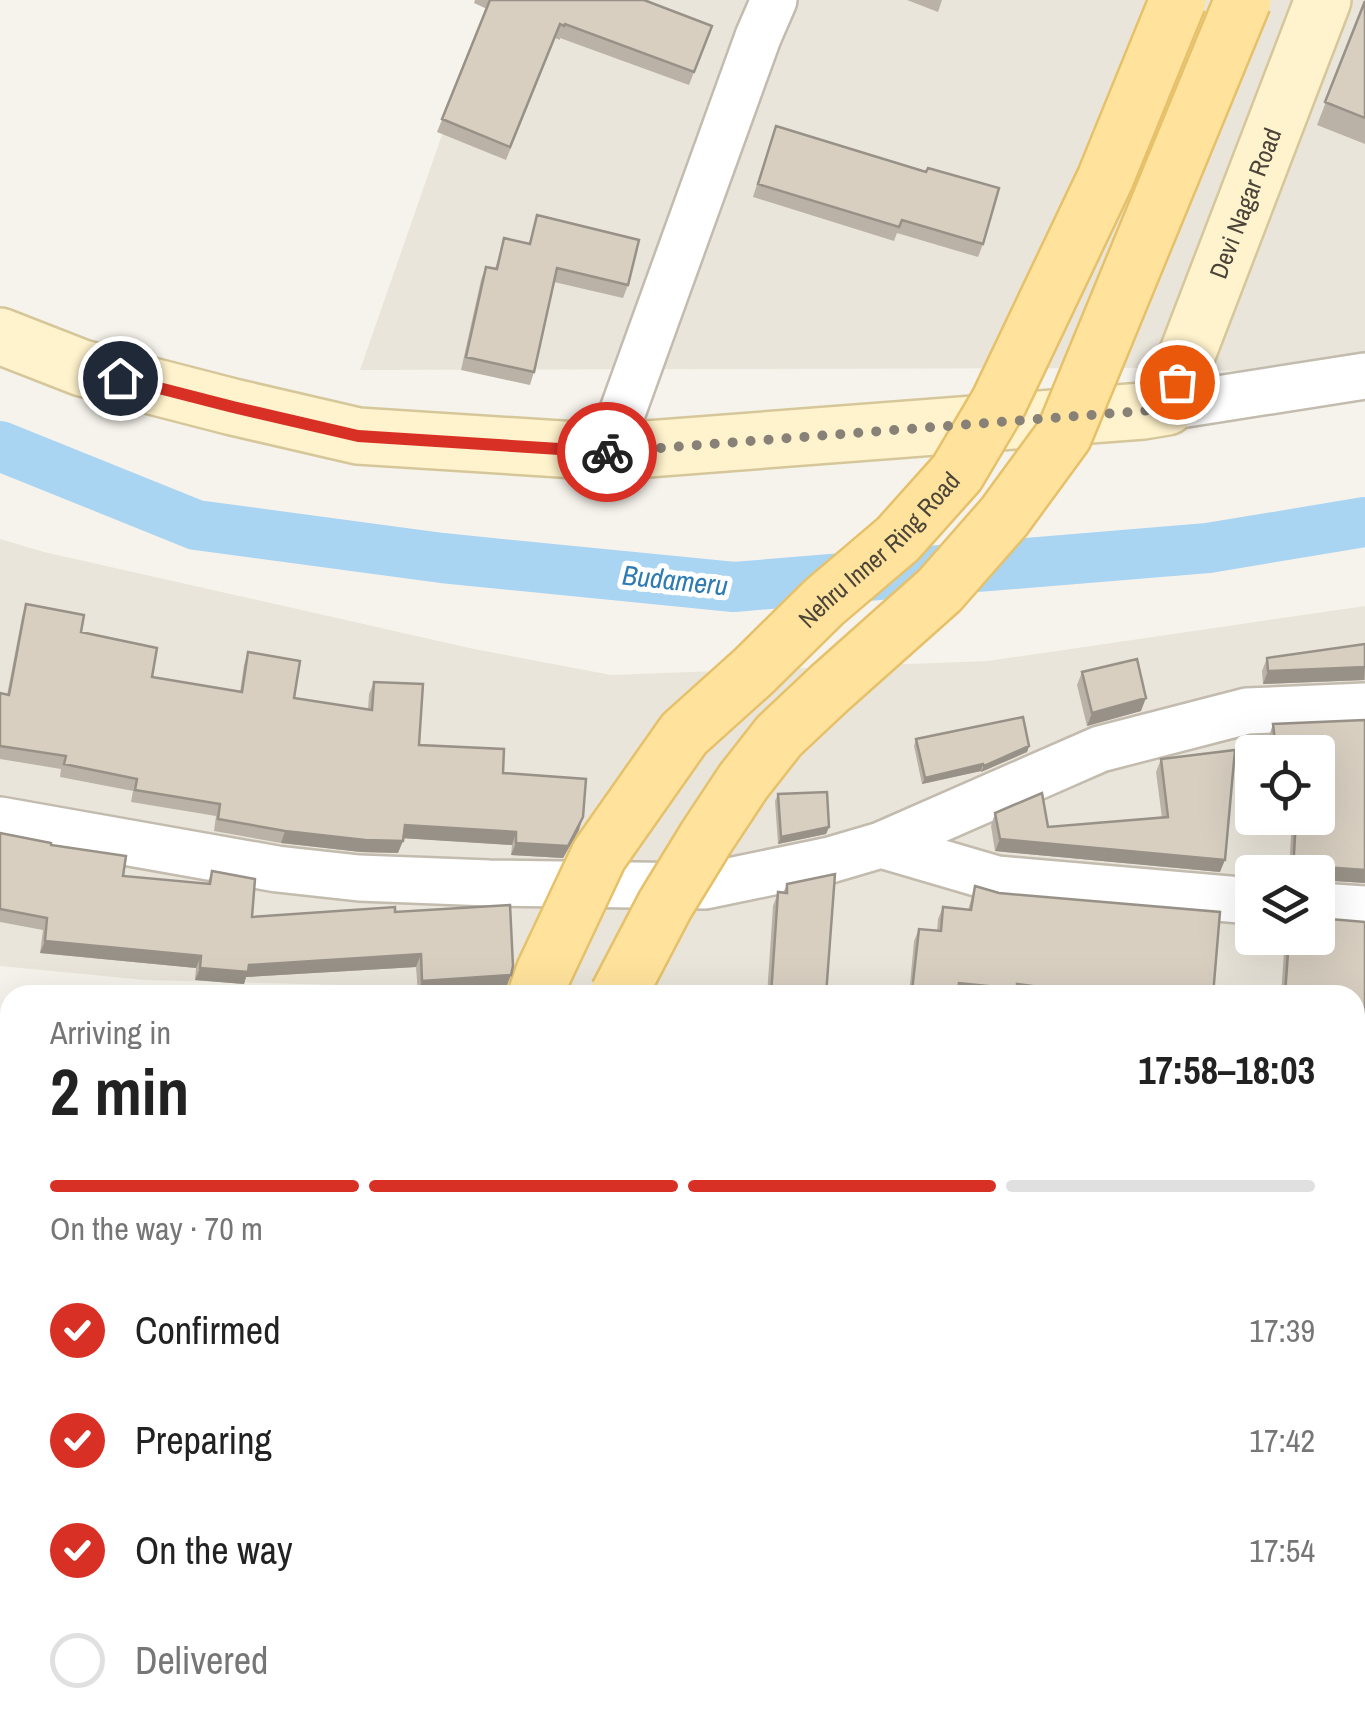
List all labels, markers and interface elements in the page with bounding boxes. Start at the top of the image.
street label: Devi Nagar Road [1201,123,1289,283]
pin [78,336,163,421]
pin [1135,340,1220,425]
icon: home [93,351,148,406]
icon: bag [1150,355,1205,410]
courier [557,402,657,502]
icon: bike [580,425,635,480]
street label: Nehru Inner Ring Road [791,464,967,635]
water label: Budameru [620,556,730,604]
map controls [1235,735,1335,955]
button: locate [1235,735,1335,835]
button: layers [1235,855,1335,955]
text: Arriving in [50,1011,171,1054]
text: 17:58–18:03 [1138,1045,1315,1096]
text: 2 min [50,1048,189,1135]
text: On the way · 70 m [50,1207,263,1250]
icon: check [50,1303,105,1358]
text: Confirmed [135,1305,280,1356]
text: 17:39 [1249,1309,1315,1352]
icon: check [50,1413,105,1468]
text: Preparing [135,1415,272,1466]
text: 17:42 [1249,1419,1315,1462]
icon: check [50,1523,105,1578]
text: On the way [135,1525,293,1576]
text: 17:54 [1249,1529,1315,1572]
text: Delivered [135,1635,268,1686]

